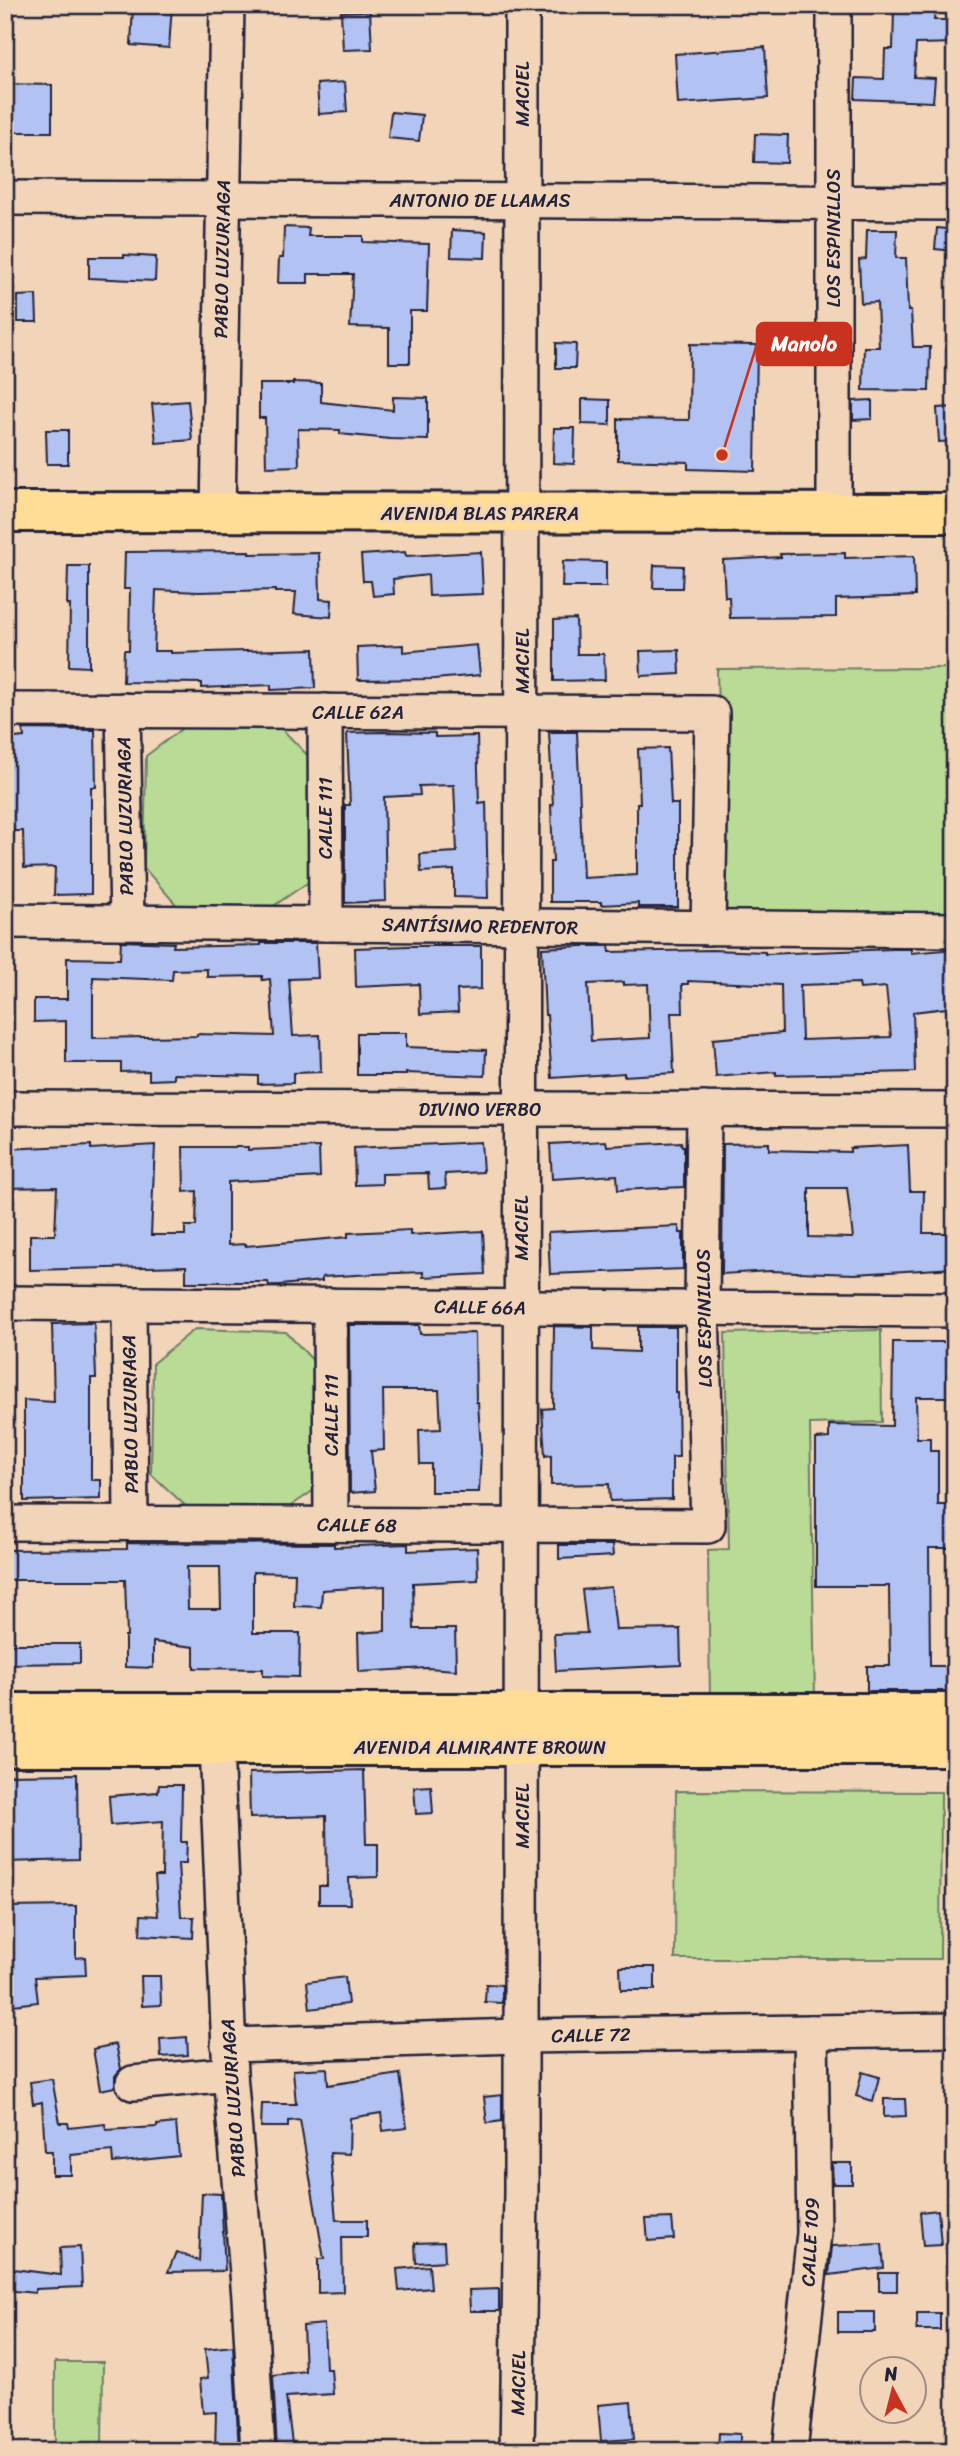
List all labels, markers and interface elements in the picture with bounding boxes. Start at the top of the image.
street label: MACIEL [506,61,539,127]
street label: LOS ESPINILLOS [817,169,850,307]
street label: PABLO LUZURIAGA [204,179,240,339]
street label: ANTONIO DE LLAMAS [388,184,571,217]
callout: Manolo [757,323,851,365]
text: Manolo [770,325,838,363]
street label: AVENIDA BLAS PARERA [380,497,579,530]
street label: MACIEL [506,628,539,694]
street label: CALLE 62A [312,696,404,729]
street label: PABLO LUZURIAGA [107,736,143,896]
street label: CALLE 111 [309,777,342,859]
street label: SANTÍSIMO REDENTOR [382,908,579,944]
street label: DIVINO VERBO [418,1093,542,1126]
street label: MACIEL [505,1195,538,1261]
street label: LOS ESPINILLOS [686,1248,722,1388]
street label: CALLE 66A [434,1290,526,1324]
street label: PABLO LUZURIAGA [112,1334,148,1494]
street label: CALLE 111 [315,1374,348,1456]
street label: CALLE 68 [317,1508,398,1542]
street label: AVENIDA ALMIRANTE BROWN [353,1731,606,1764]
street label: MACIEL [506,1783,539,1849]
street label: PABLO LUZURIAGA [211,2018,255,2178]
street label: CALLE 72 [551,2018,631,2052]
street label: CALLE 109 [791,2197,829,2287]
street label: MACIEL [501,2350,535,2416]
north arrow [858,2354,928,2424]
text: N [881,2356,900,2391]

